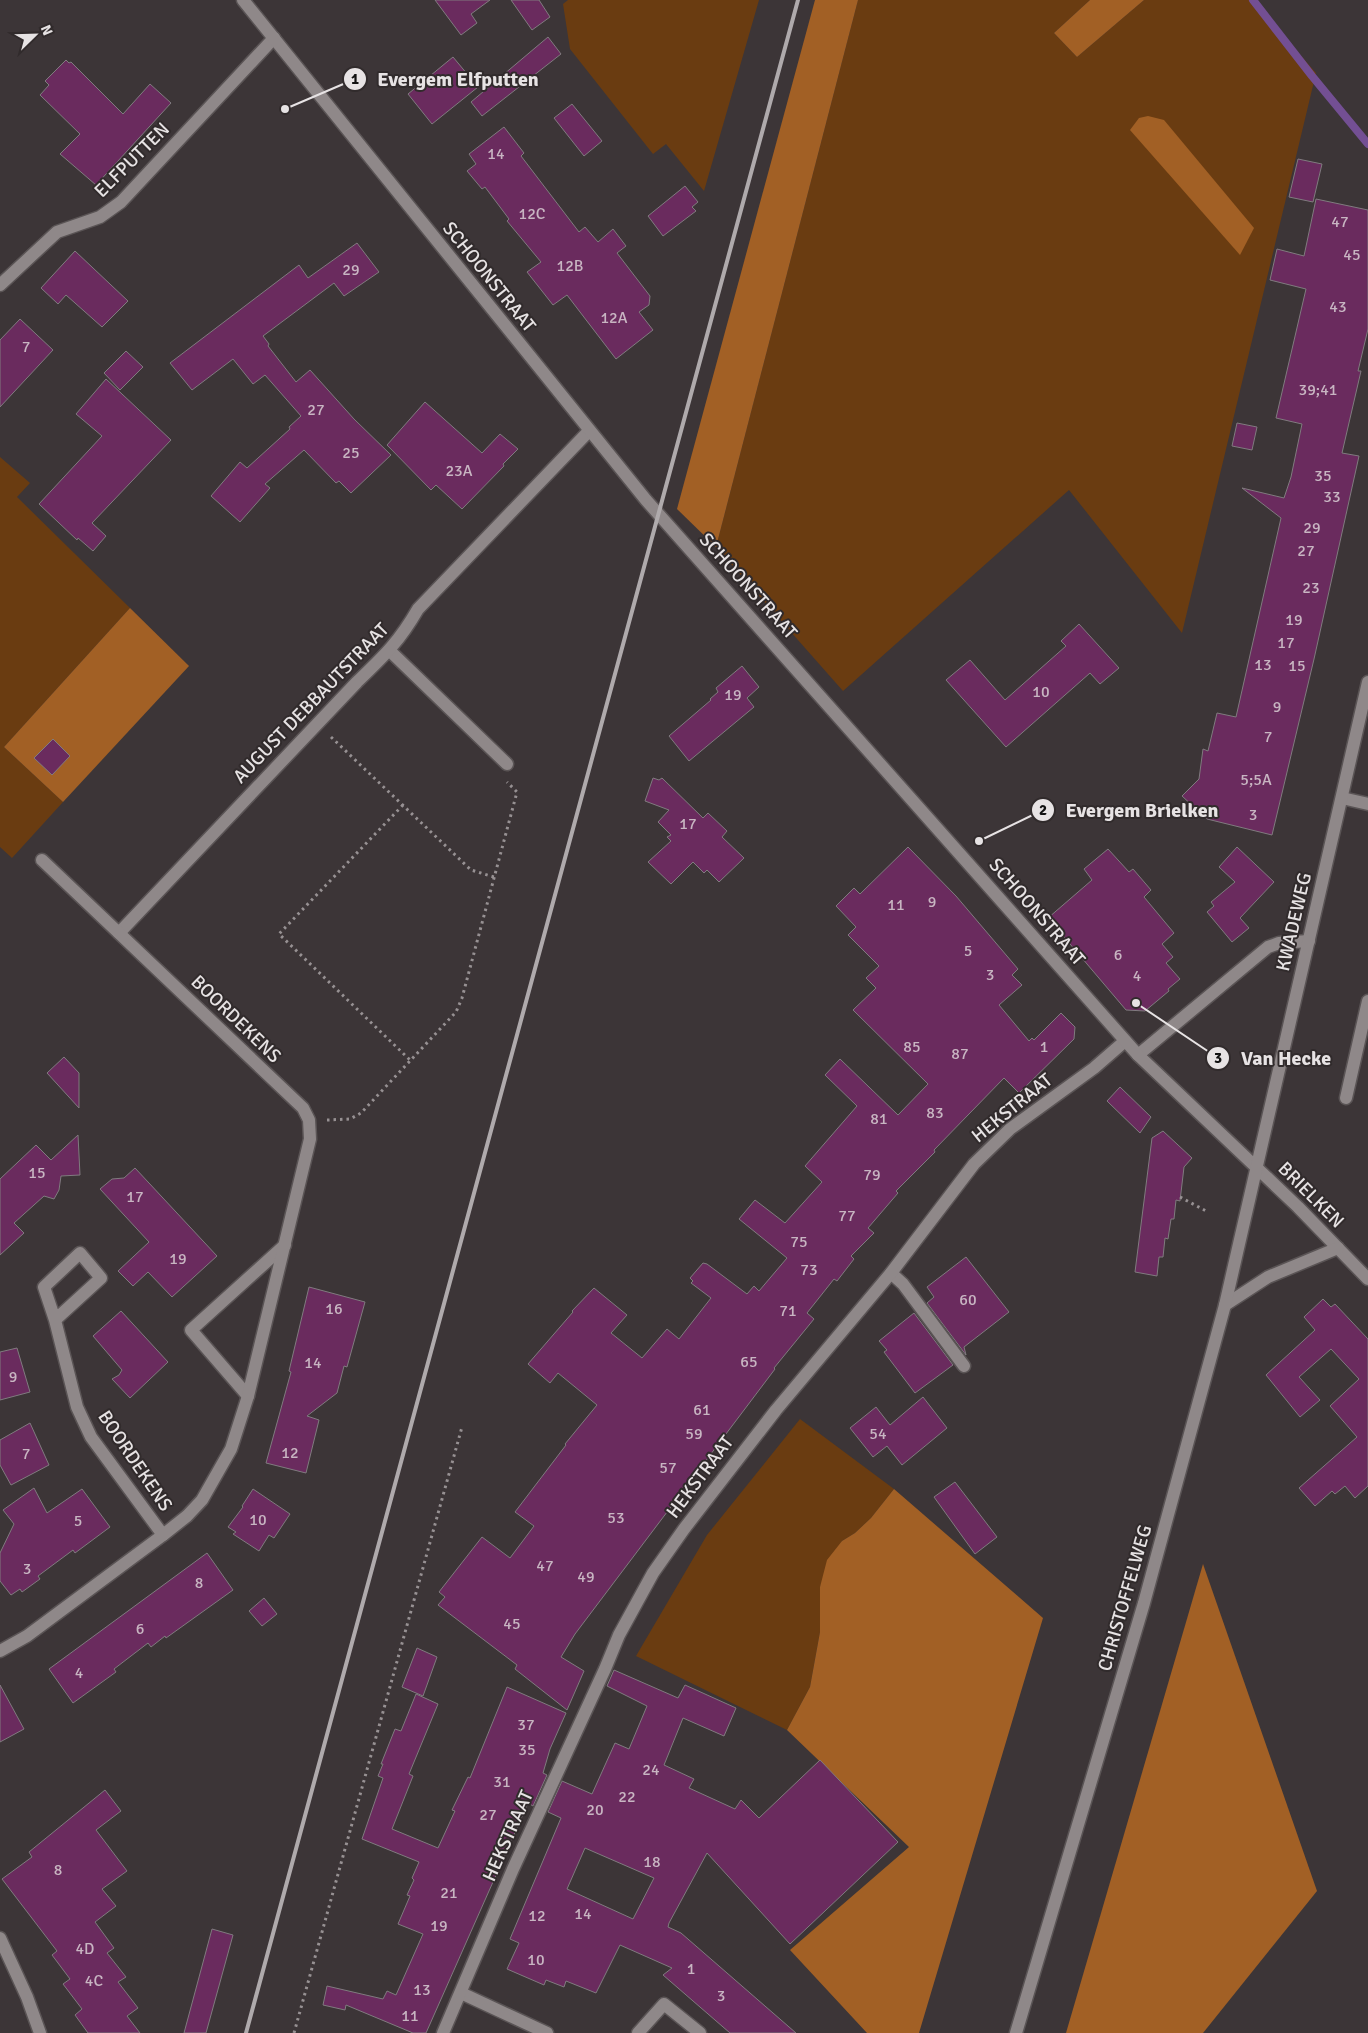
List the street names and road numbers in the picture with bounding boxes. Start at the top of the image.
street label: ELFPUTTEN [89,117,175,203]
street label: SCHOONSTRAAT [437,217,541,337]
street label: SCHOONSTRAAT [694,528,802,645]
street label: AUGUST DEBBAUTSTRAAT [228,617,394,788]
street label: SCHOONSTRAAT [984,853,1091,971]
street label: KWADEWEG [1271,870,1317,974]
street label: BOORDEKENS [186,970,286,1068]
street label: HEKSTRAAT [967,1068,1058,1148]
street label: BRIELKEN [1273,1157,1349,1233]
street label: BOORDEKENS [93,1406,177,1516]
street label: HEKSTRAAT [661,1430,739,1523]
street label: CHRISTOFFELWEG [1093,1522,1157,1674]
street label: HEKSTRAAT [477,1786,539,1885]

